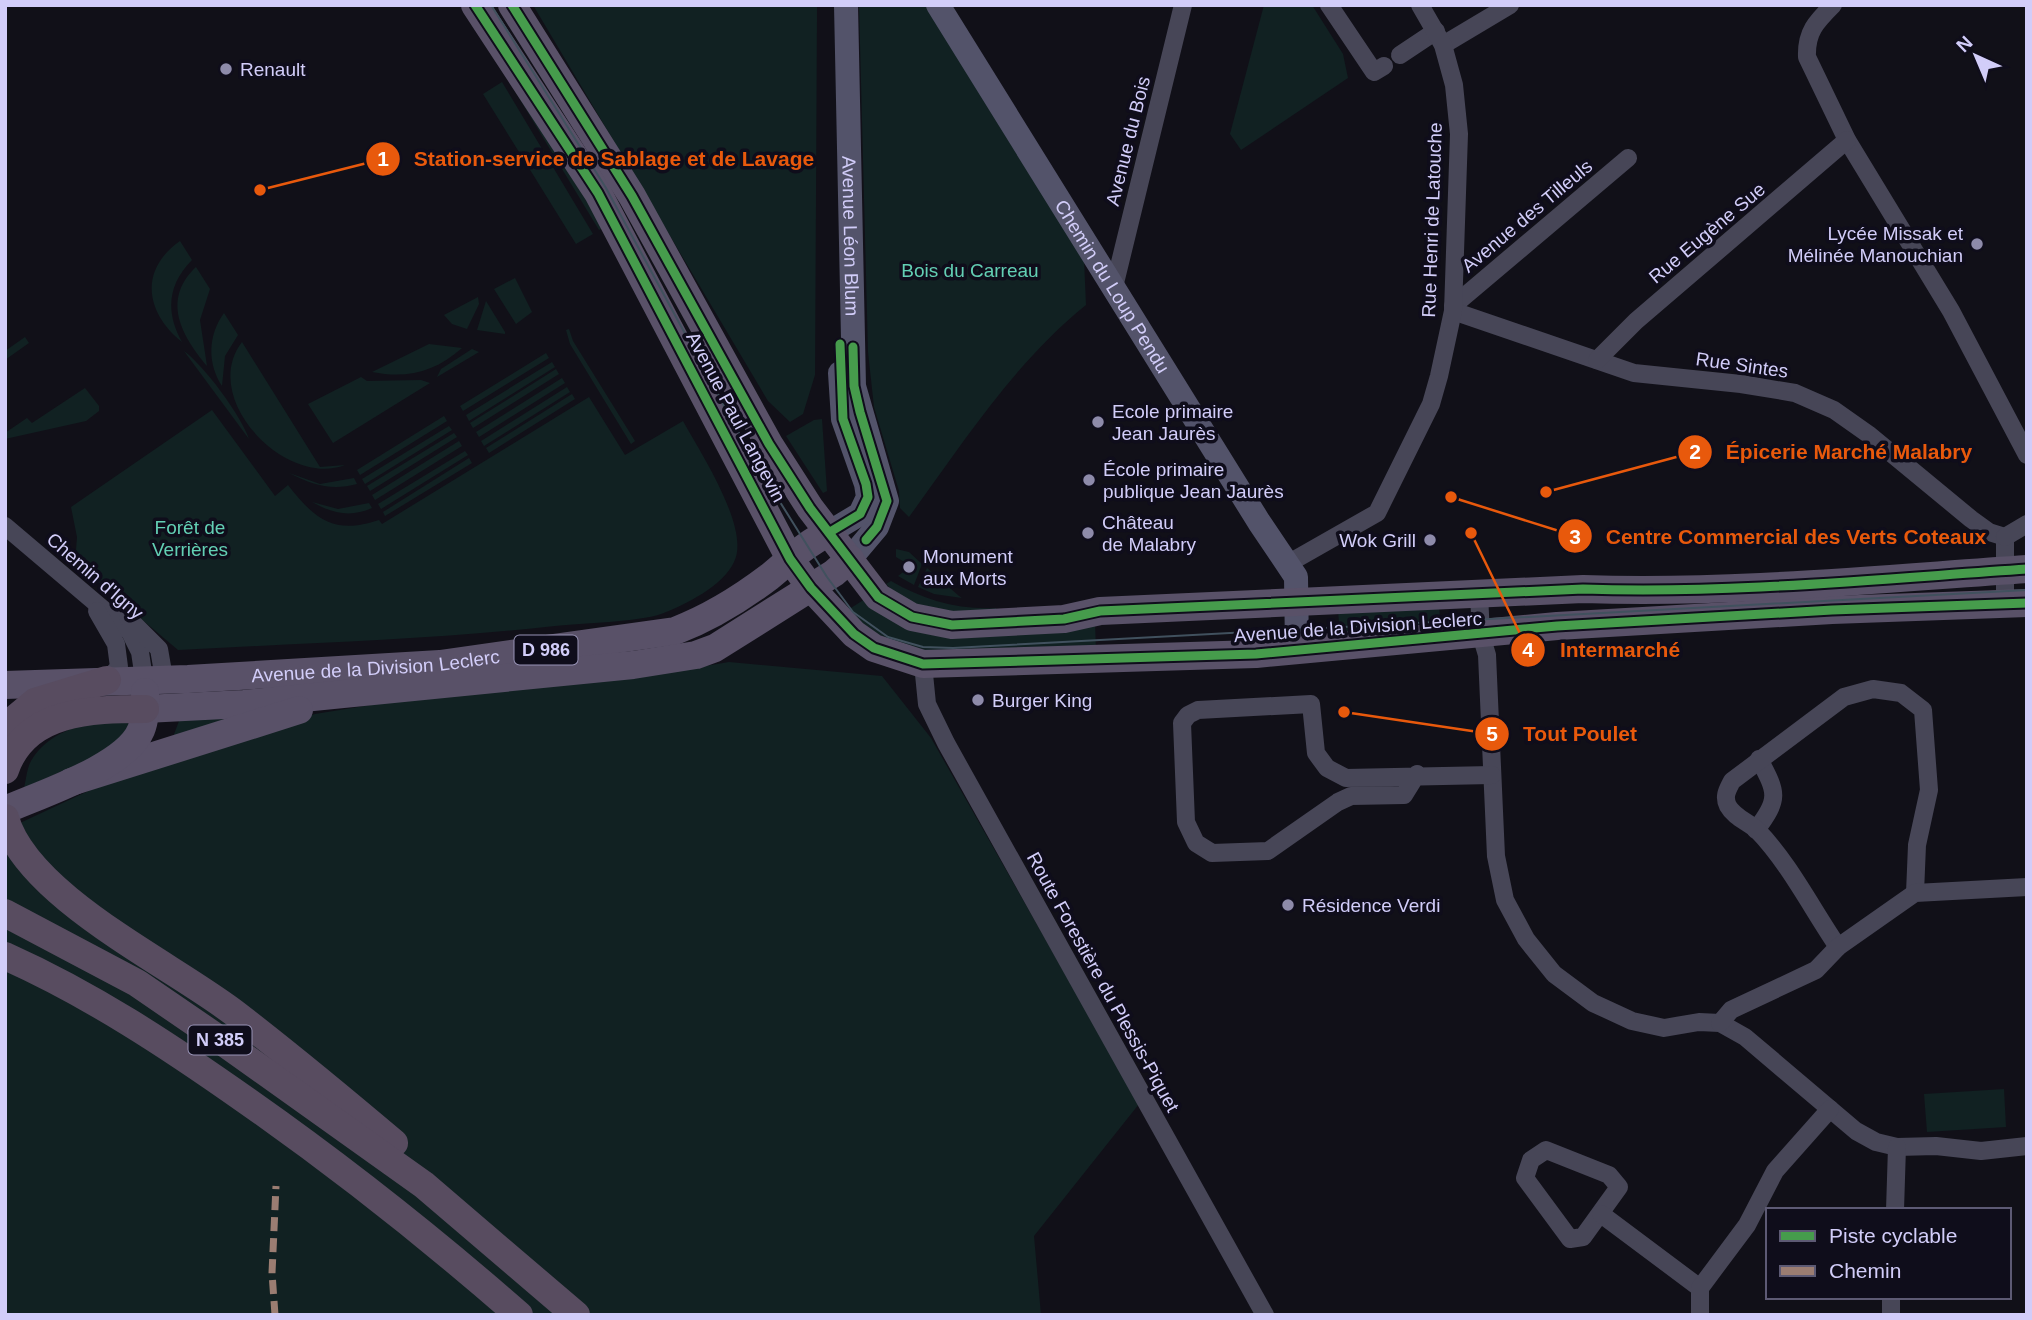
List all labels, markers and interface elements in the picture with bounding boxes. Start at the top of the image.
north arrow [1941,21,2011,91]
text: N [1952,32,1977,56]
place label: Renault [240,59,306,80]
marker: Renault [218,61,234,77]
street label: Avenue du Bois [1102,74,1154,208]
street label: Rue Henri de Latouche [1418,122,1446,318]
callout: Station-service de Sablage et de Lavage [365,138,828,180]
text: 1 [377,147,389,170]
text: Station-service de Sablage et de Lavage [414,147,814,170]
street label: Avenue des Tilleuls [1458,155,1596,277]
street label: Avenue Léon Blum [839,156,863,316]
street label: Rue Eugène Sue [1645,178,1769,288]
street label: Chemin du Loup Pendu [1051,196,1174,377]
place label: Lycée Missak et Mélinée Manouchian [1788,223,1964,266]
marker: Lycée Missak et Mélinée Manouchian [1969,236,1985,252]
park label: Bois du Carreau [901,260,1039,281]
street label: Avenue Paul Langevin [682,328,790,506]
street label: Rue Sintes [1695,348,1789,382]
place label: Ecole primaire Jean Jaurès [1112,401,1233,444]
marker: Ecole primaire Jean Jaurès [1090,414,1106,430]
callout: Épicerie Marché Malabry [1677,431,1986,473]
text: 2 [1689,440,1701,463]
text: Épicerie Marché Malabry [1726,440,1972,463]
place label: École primaire publique Jean Jaurès [1103,459,1284,502]
marker: École primaire publique Jean Jaurès [1081,472,1097,488]
place label: Château de Malabry [1102,512,1196,555]
callout: Centre Commercial des Verts Coteaux [1557,515,2001,557]
park label: Forêt de Verrières [152,517,228,560]
marker: Château de Malabry [1080,525,1096,541]
text: 3 [1569,525,1581,548]
text: Centre Commercial des Verts Coteaux [1606,525,1987,548]
street label: Chemin d'Igny [43,528,148,624]
place label: Wok Grill [1339,530,1416,551]
marker: Wok Grill [1422,532,1438,548]
place label: Monument aux Morts [923,546,1013,589]
marker: Monument aux Morts [901,559,917,575]
street label: Avenue de la Division Leclerc [1233,608,1483,646]
callout: Intermarché [1511,629,1694,671]
road number: D 986 [514,636,578,664]
text: 4 [1522,638,1534,661]
text: Intermarché [1560,638,1680,661]
street label: Avenue de la Division Leclerc [251,645,501,686]
place label: Burger King [992,690,1092,711]
marker: Burger King [970,692,986,708]
callout: Tout Poulet [1474,713,1651,755]
text: 5 [1486,722,1498,745]
text: Tout Poulet [1523,722,1637,745]
street label: Route Forestière du Plessis-Piquet [1023,849,1184,1116]
place label: Résidence Verdi [1302,895,1440,916]
marker: Résidence Verdi [1280,897,1296,913]
road number: N 385 [188,1026,252,1055]
legend [1766,1208,2011,1299]
text: Piste cyclable [1829,1224,1957,1247]
text: Chemin [1829,1259,1901,1282]

